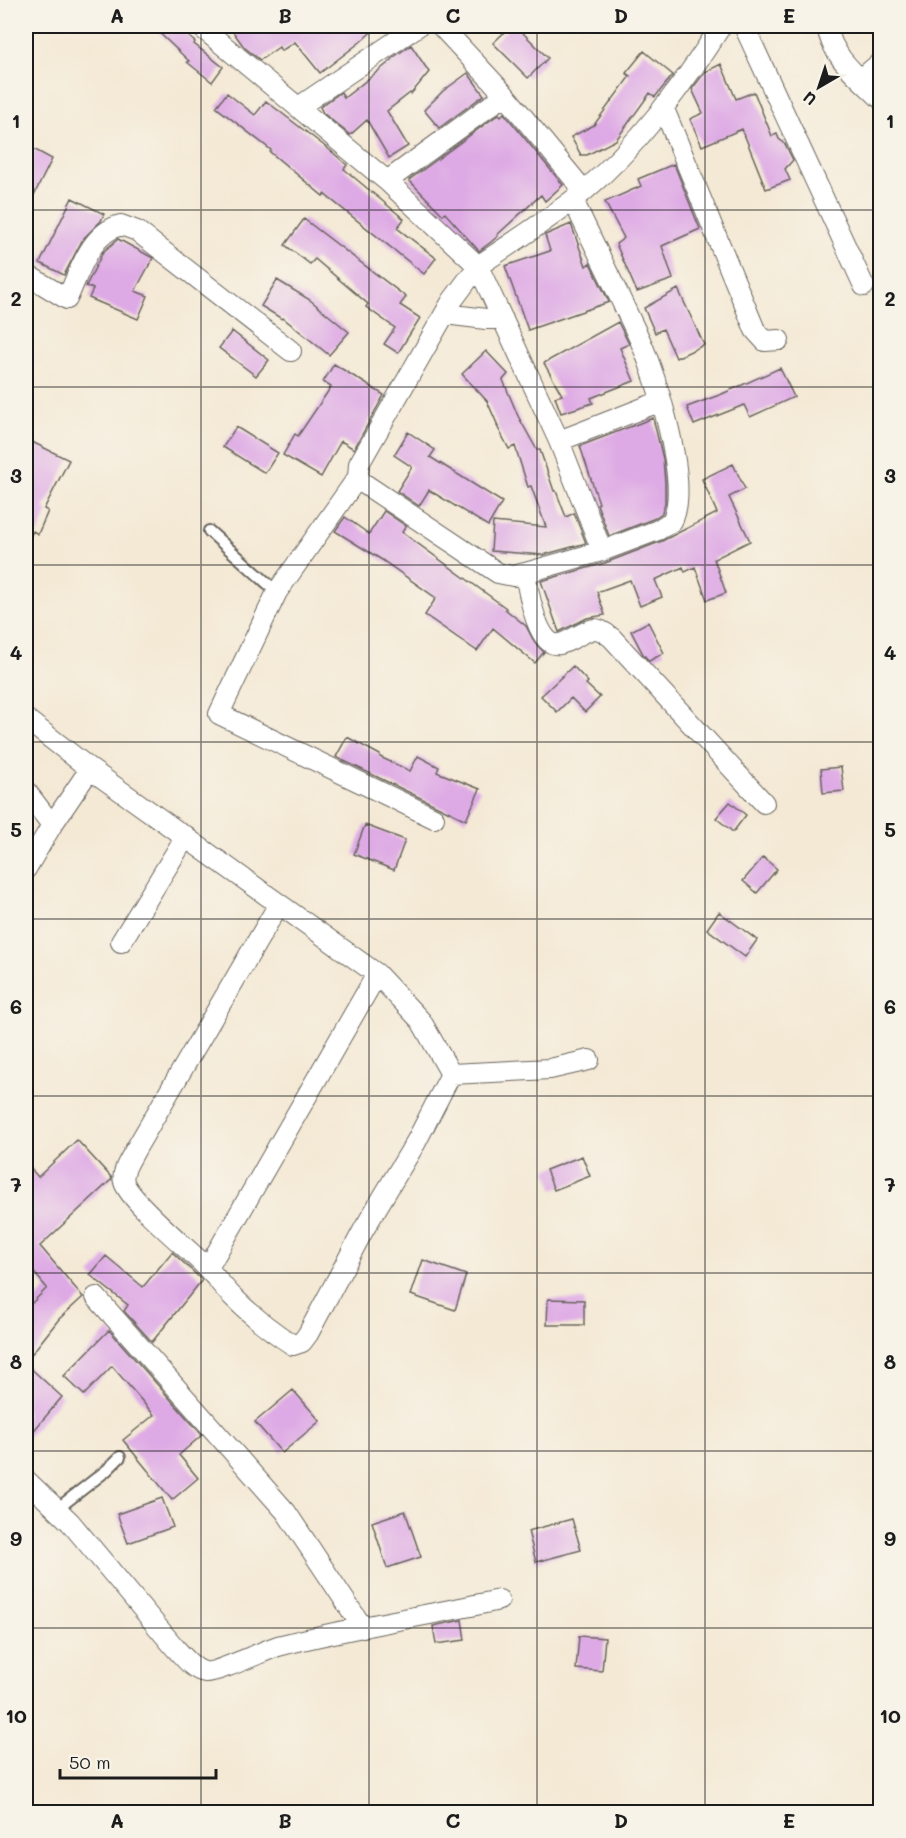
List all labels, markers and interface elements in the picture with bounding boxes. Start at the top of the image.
text: A [110,2,124,28]
text: B [278,2,292,28]
text: C [446,2,461,28]
text: D [614,2,628,28]
text: E [783,2,795,28]
north arrow [789,57,849,117]
text: U [798,87,820,111]
text: 1 [12,107,20,133]
text: 1 [886,107,894,133]
text: 2 [10,285,22,311]
text: 2 [884,285,896,311]
text: 3 [10,462,22,488]
text: 3 [884,462,896,488]
text: 4 [10,639,23,665]
text: 4 [884,639,897,665]
text: 5 [10,816,22,842]
text: 5 [884,816,896,842]
text: 6 [10,993,22,1019]
text: 6 [884,993,896,1019]
text: 7 [10,1171,22,1197]
text: 7 [884,1171,896,1197]
text: 8 [10,1348,22,1374]
text: 8 [884,1348,896,1374]
text: 9 [10,1525,22,1551]
text: 9 [884,1525,896,1551]
text: 10 [5,1702,27,1728]
text: 10 [879,1702,901,1728]
scale bar [60,1742,216,1780]
text: 50 m [69,1750,111,1774]
text: A [110,1807,124,1833]
text: B [278,1807,292,1833]
text: C [446,1807,461,1833]
text: D [614,1807,628,1833]
text: E [783,1807,795,1833]

